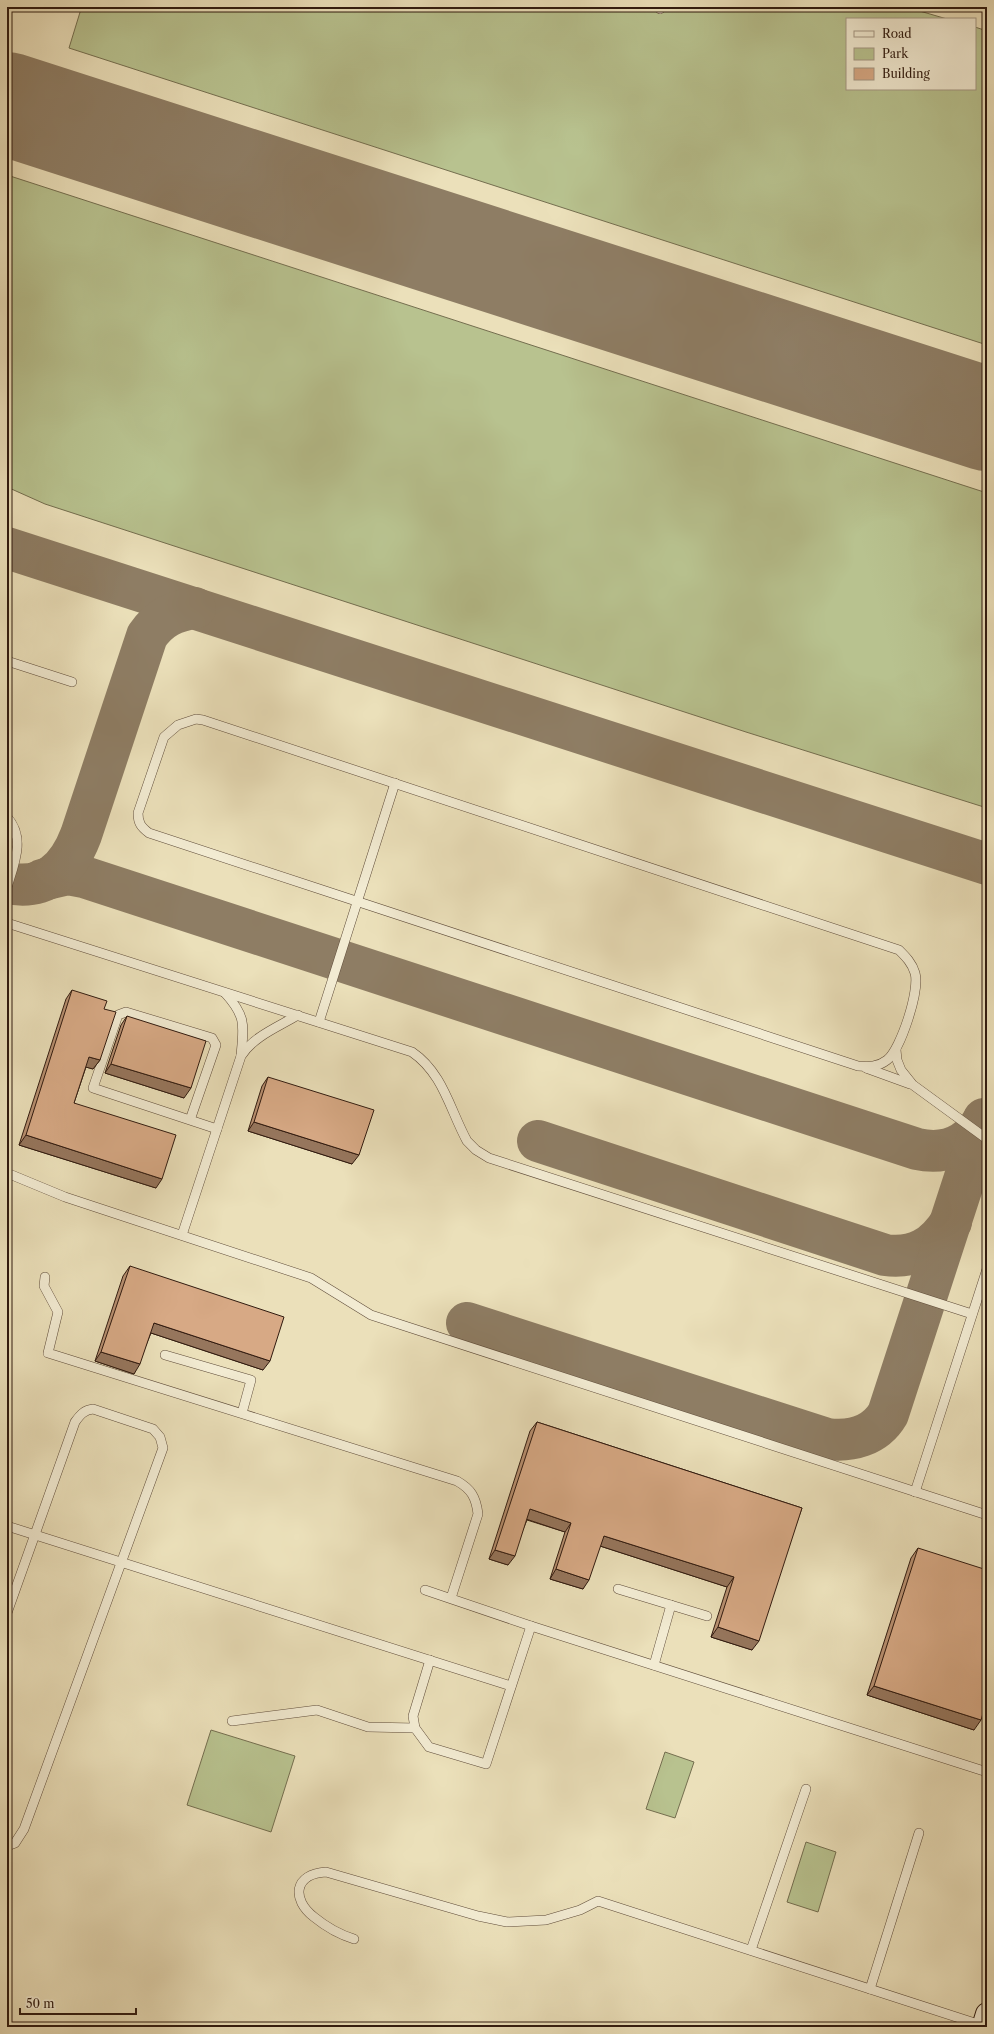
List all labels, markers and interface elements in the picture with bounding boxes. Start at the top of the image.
legend [846,18,976,90]
text: Road [882,26,912,41]
text: Park [882,46,909,61]
text: Building [882,66,930,81]
scale bar [20,1990,136,2016]
text: 50 m [26,1996,55,2011]

